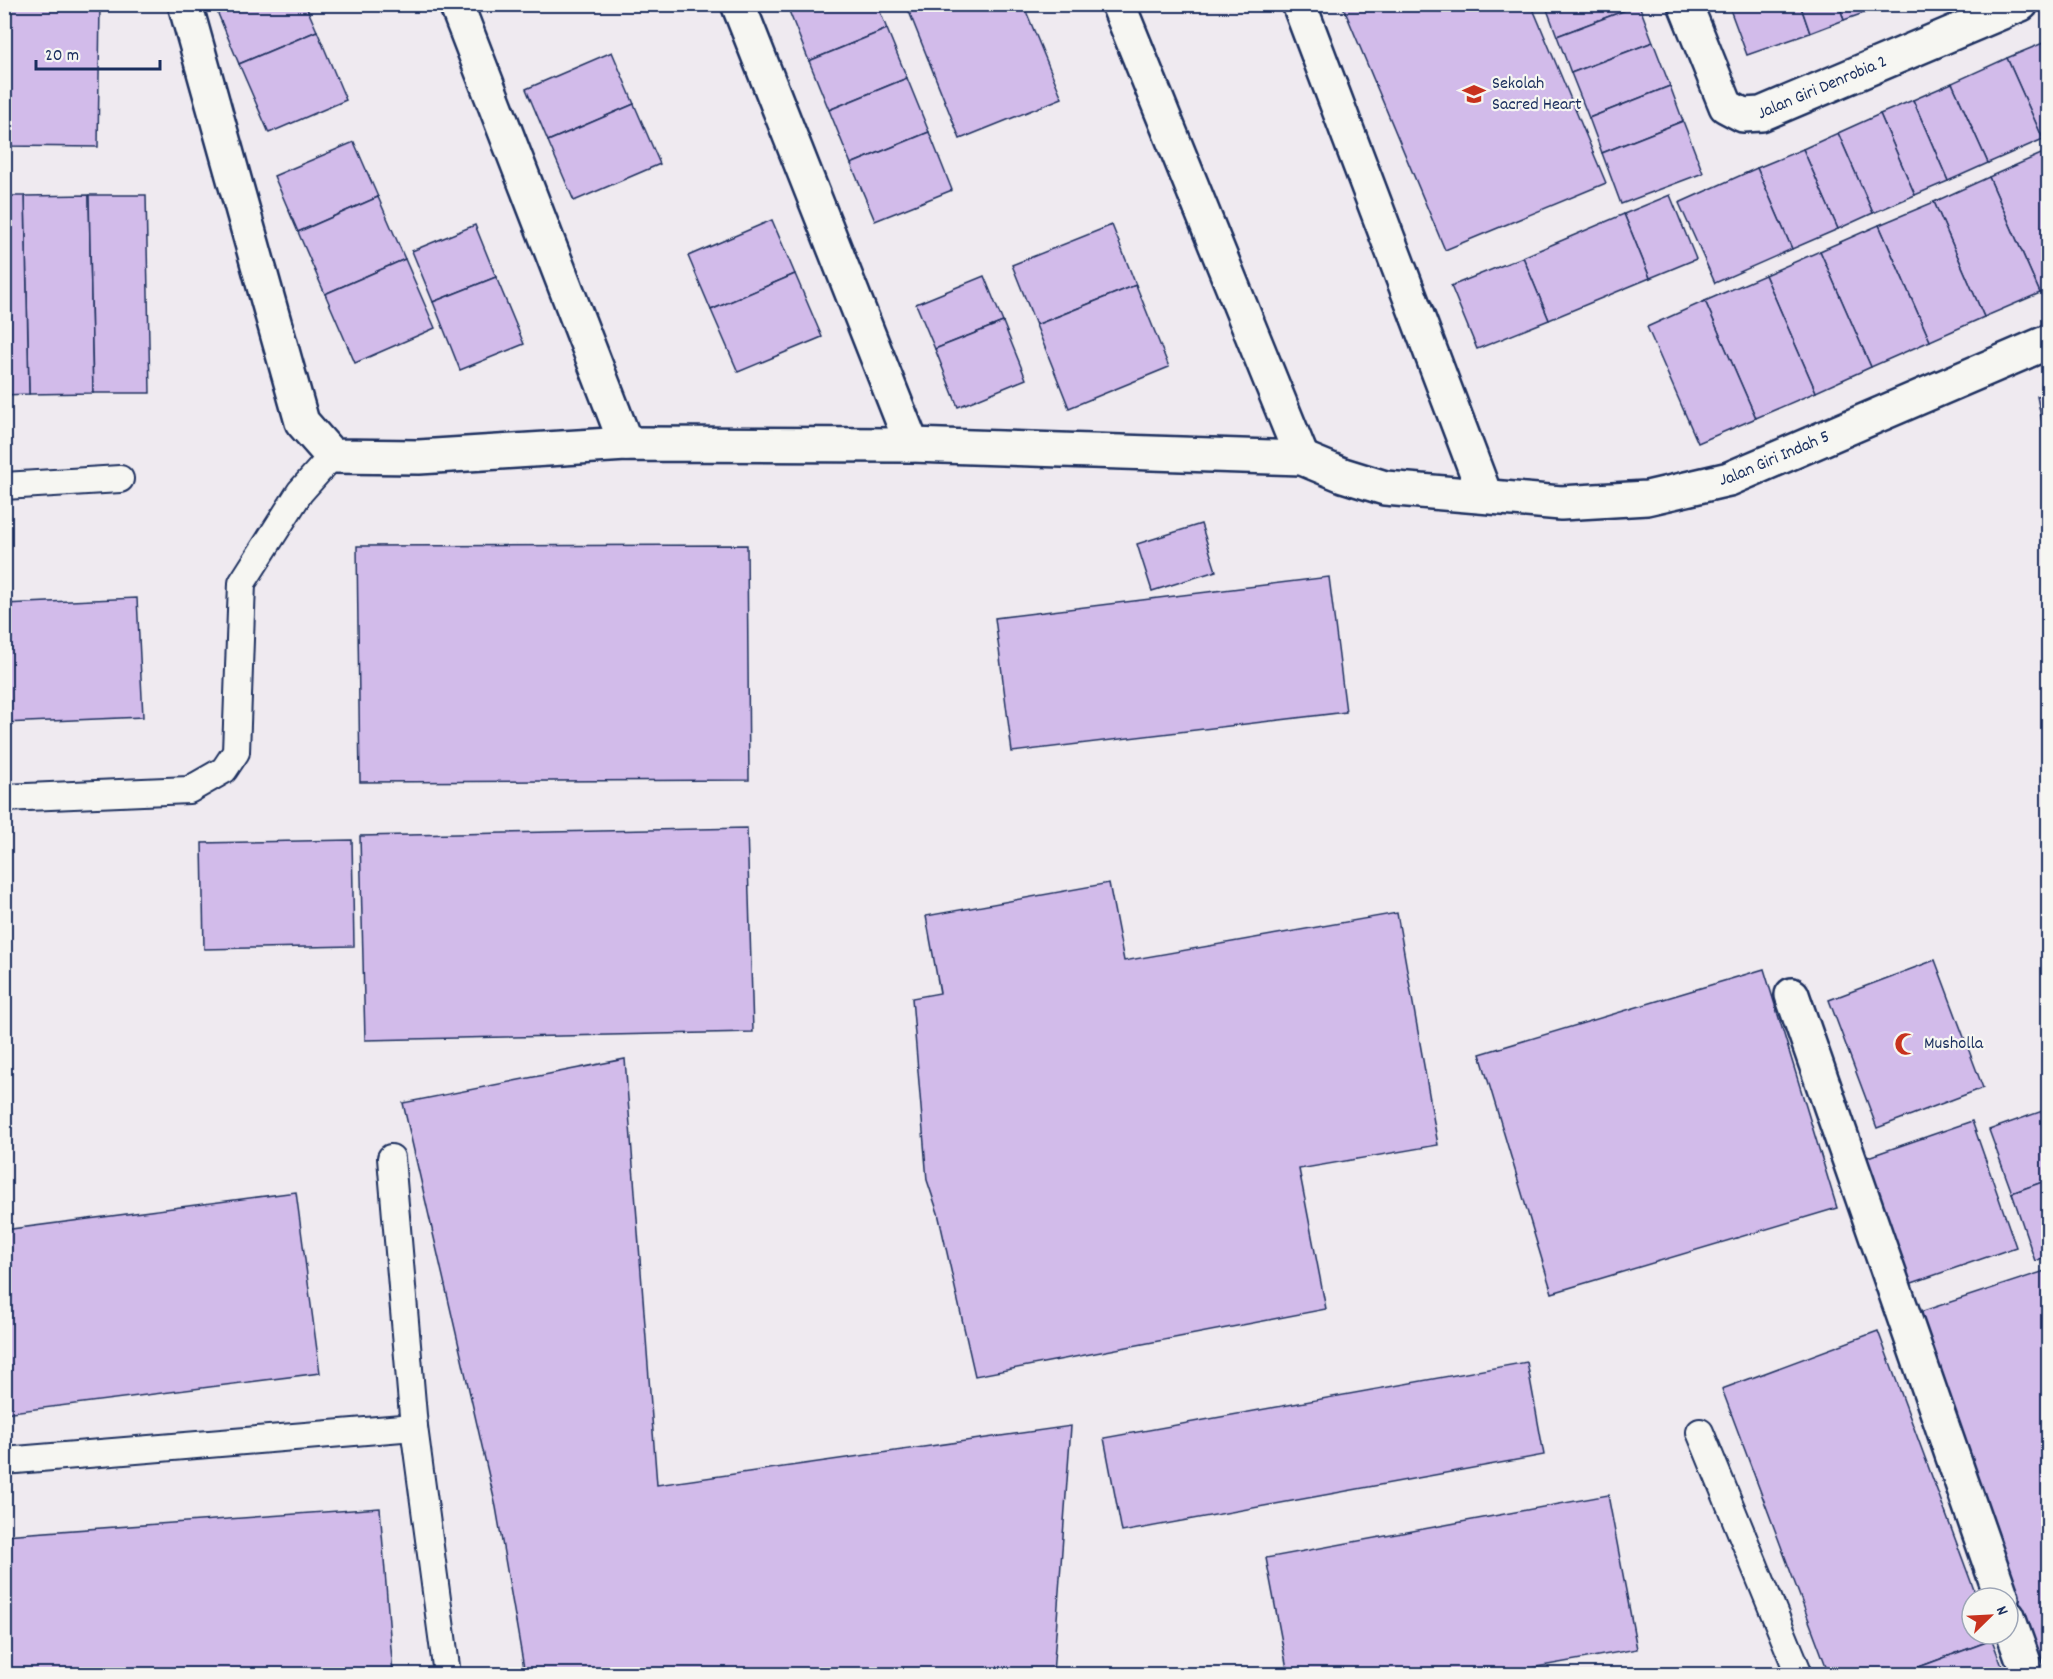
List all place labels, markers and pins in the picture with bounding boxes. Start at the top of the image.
place label: Sekolah Sacred Heart [1492,72,1582,118]
school or university icon: Sekolah Sacred Heart [1461,81,1487,107]
mosque icon: Musholla [1893,1031,1919,1057]
place label: Musholla [1924,1032,1984,1057]

